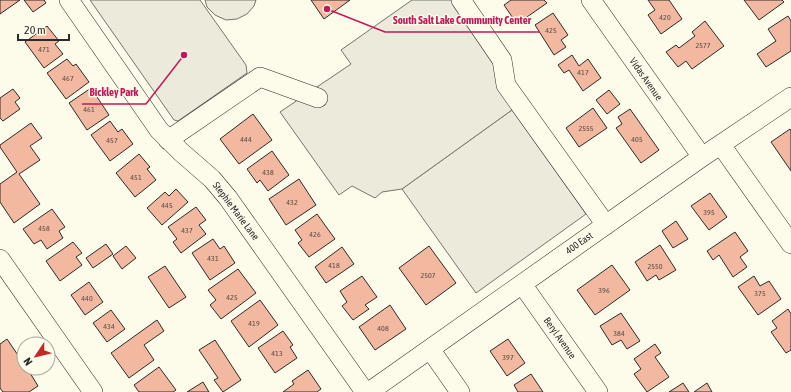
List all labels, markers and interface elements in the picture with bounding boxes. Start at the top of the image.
callout: South Salt Lake Community Center [385,9,539,32]
house number: 420 [659,13,671,22]
text: South Salt Lake Community Center [393,14,532,26]
scale bar [18,16,69,42]
text: 20 m [24,23,46,37]
house number: 425 [545,26,557,35]
house number: 2577 [695,41,711,50]
house number: 471 [38,45,50,54]
street label: Vidas Avenue [627,56,665,103]
house number: 417 [577,68,589,77]
house number: 467 [62,74,74,83]
callout: Bickley Park [82,81,146,104]
text: Bickley Park [90,86,139,98]
house number: 461 [83,105,95,114]
house number: 2555 [578,124,594,133]
house number: 444 [240,135,252,144]
house number: 405 [631,135,643,144]
house number: 457 [106,136,118,145]
house number: 438 [262,168,274,177]
house number: 451 [130,173,142,182]
street label: Stephie Marie Lane [211,180,262,243]
house number: 432 [286,198,298,207]
house number: 445 [161,201,173,210]
house number: 395 [703,208,715,217]
house number: 458 [38,224,50,233]
house number: 437 [181,226,193,235]
house number: 426 [309,230,321,239]
street label: 400 East [563,230,595,256]
house number: 431 [207,254,219,263]
house number: 418 [328,261,340,270]
house number: 2550 [647,262,663,271]
house number: 2507 [420,271,436,280]
house number: 396 [598,286,610,295]
house number: 375 [754,289,766,298]
house number: 425 [226,293,238,302]
house number: 440 [81,294,93,303]
street label: Beryl Avenue [542,315,579,361]
house number: 419 [248,319,260,328]
house number: 434 [103,322,115,331]
house number: 408 [377,324,389,333]
house number: 384 [613,329,625,338]
north arrow [16,336,56,376]
house number: 413 [271,349,283,358]
house number: 397 [502,353,514,362]
text: N [21,356,35,368]

